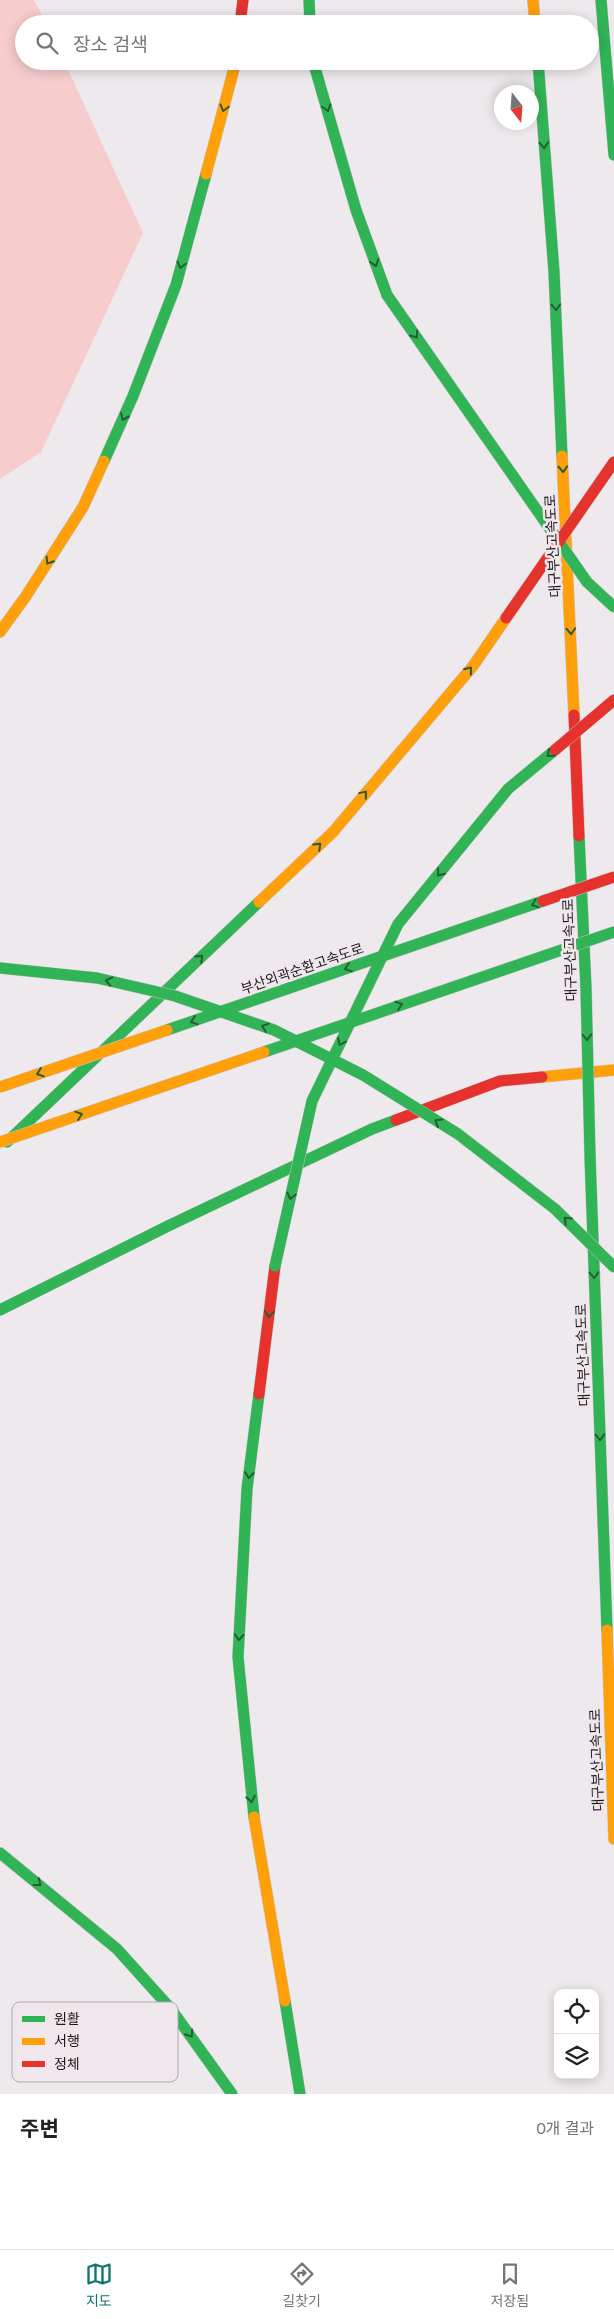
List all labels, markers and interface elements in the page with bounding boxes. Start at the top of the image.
search box [15,15,599,70]
icon: search [33,29,61,57]
text: 장소 검색 [73,32,148,55]
north arrow [494,85,539,130]
one-way arrow [321,103,331,112]
one-way arrow [219,104,229,112]
one-way arrow [538,141,549,149]
one-way arrow [369,258,379,267]
one-way arrow [177,261,187,269]
one-way arrow [550,303,561,311]
one-way arrow [409,329,418,339]
one-way arrow [119,412,130,421]
one-way arrow [558,465,569,473]
street label: 대구부산고속도로 [541,494,563,598]
one-way arrow [45,555,55,564]
one-way arrow [566,628,577,636]
one-way arrow [464,667,473,676]
one-way arrow [547,748,556,756]
one-way arrow [359,791,368,800]
one-way arrow [312,843,321,852]
one-way arrow [437,867,446,876]
one-way arrow [531,898,539,908]
street label: 대구부산고속도로 [559,898,579,1002]
street label: 부산외곽순환고속도로 [238,939,366,997]
one-way arrow [194,955,203,964]
one-way arrow [344,962,353,972]
one-way arrow [105,976,114,987]
one-way arrow [394,1001,402,1011]
one-way arrow [190,1015,199,1025]
one-way arrow [261,1023,270,1033]
one-way arrow [582,1034,592,1041]
one-way arrow [337,1037,347,1046]
one-way arrow [37,1067,45,1077]
one-way arrow [75,1110,83,1120]
one-way arrow [434,1118,443,1128]
one-way arrow [286,1191,297,1200]
one-way arrow [563,1217,572,1226]
one-way arrow [589,1271,599,1279]
street label: 대구부산고속도로 [572,1303,592,1407]
one-way arrow [264,1310,275,1318]
one-way arrow [594,1433,605,1441]
one-way arrow [244,1471,255,1479]
one-way arrow [233,1634,244,1642]
street label: 대구부산고속도로 [586,1708,606,1812]
one-way arrow [246,1795,256,1803]
one-way arrow [32,1877,42,1886]
map controls [554,1989,599,2079]
button: locate [554,1989,599,2034]
legend [12,2002,178,2082]
text: 원활 [54,2010,80,2027]
one-way arrow [184,2028,193,2038]
text: 서행 [54,2032,80,2049]
button: layers [554,2034,599,2079]
text: 정체 [54,2055,80,2072]
text: 주변 [20,2115,59,2140]
text: 0개 결과 [536,2118,594,2137]
tab: 지도 [85,2260,113,2310]
tab: 길찾기 [282,2260,321,2310]
tab: 저장됨 [491,2260,529,2310]

